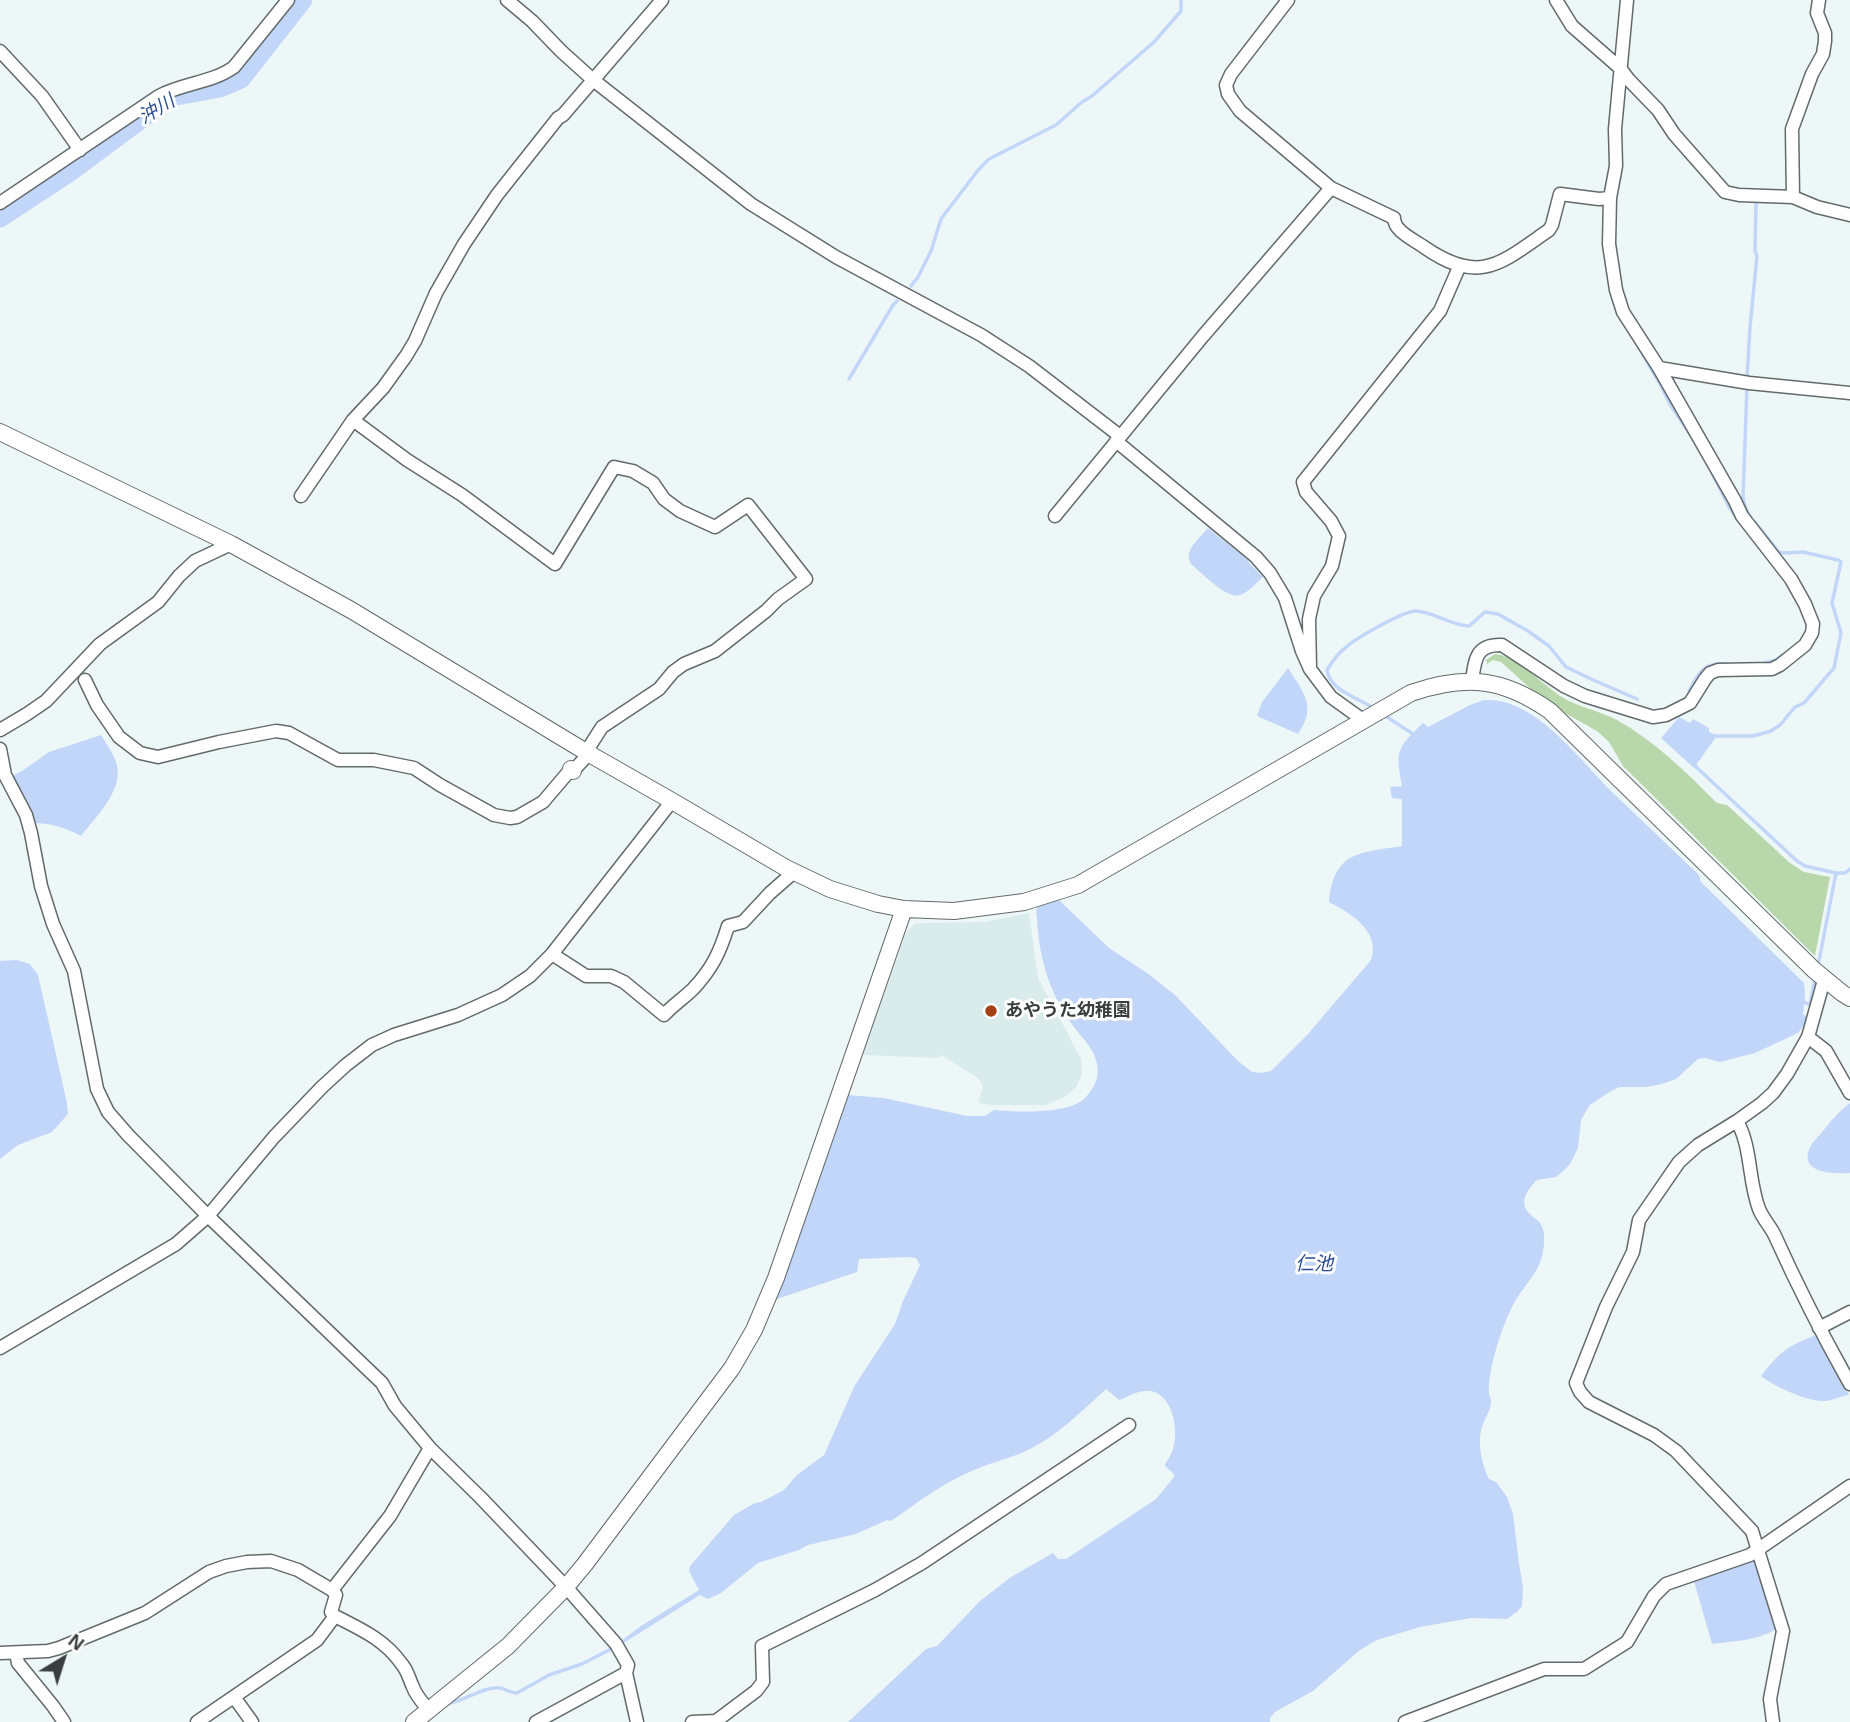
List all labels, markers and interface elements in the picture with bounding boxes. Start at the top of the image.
water label: 沖川 [135,90,179,130]
place label: あやうた幼稚園 [1005,1000,1131,1022]
marker: あやうた幼稚園 [983,1003,999,1019]
water label: 仁池 [1295,1254,1333,1276]
north arrow [28,1624,98,1694]
text: N [64,1630,88,1655]

